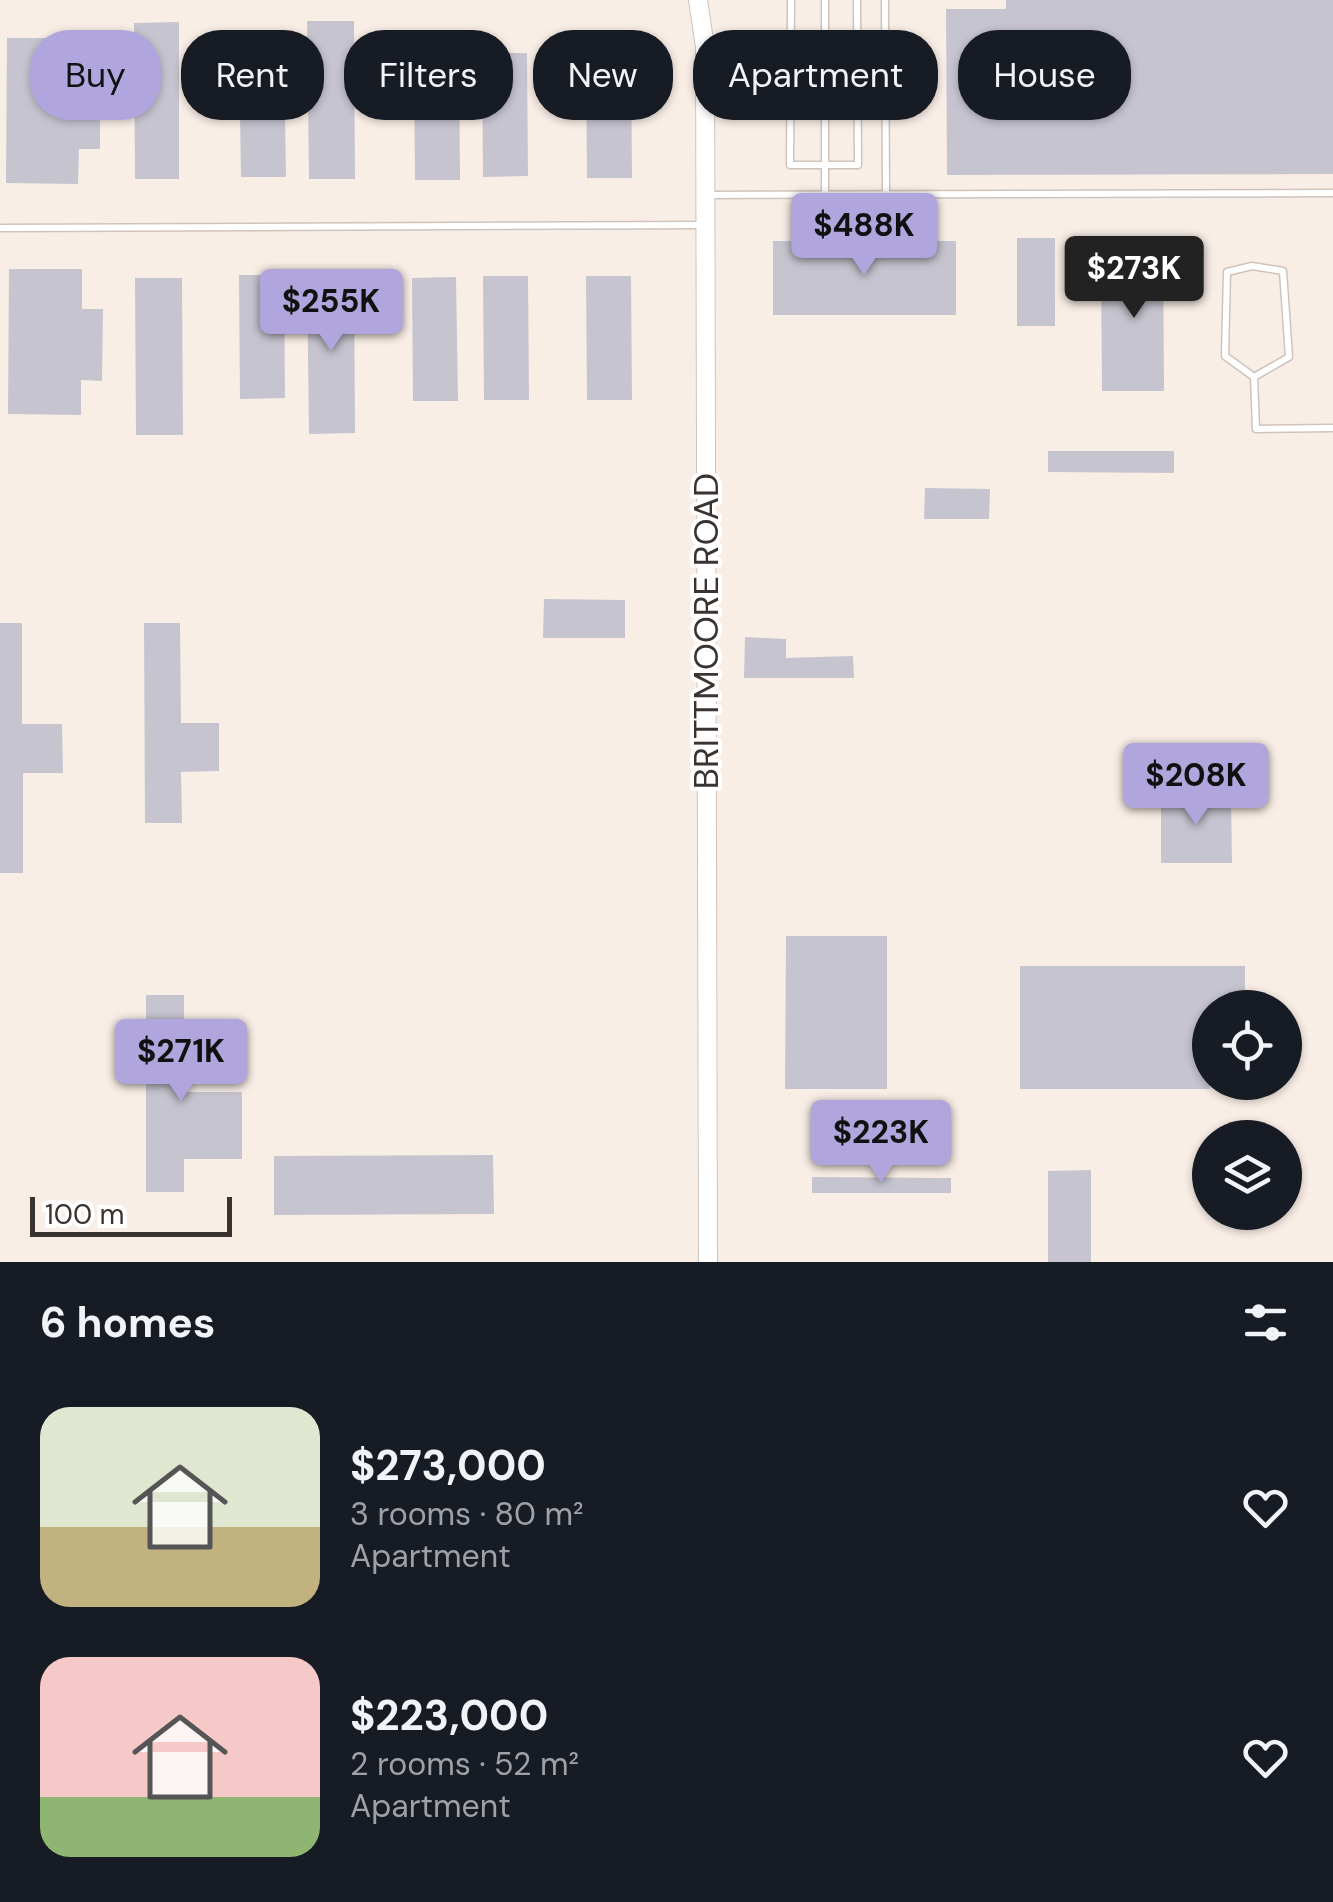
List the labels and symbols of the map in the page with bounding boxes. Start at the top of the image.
pin: $488K [794,193,934,278]
pin: $273K [1064,236,1204,321]
pin: $255K [261,269,401,354]
street label: BRITTMOORE ROAD [683,473,729,789]
pin: $208K [1126,743,1266,828]
pin: $271K [111,1019,251,1104]
pin: $223K [811,1100,951,1185]
scale bar [30,1192,232,1236]

